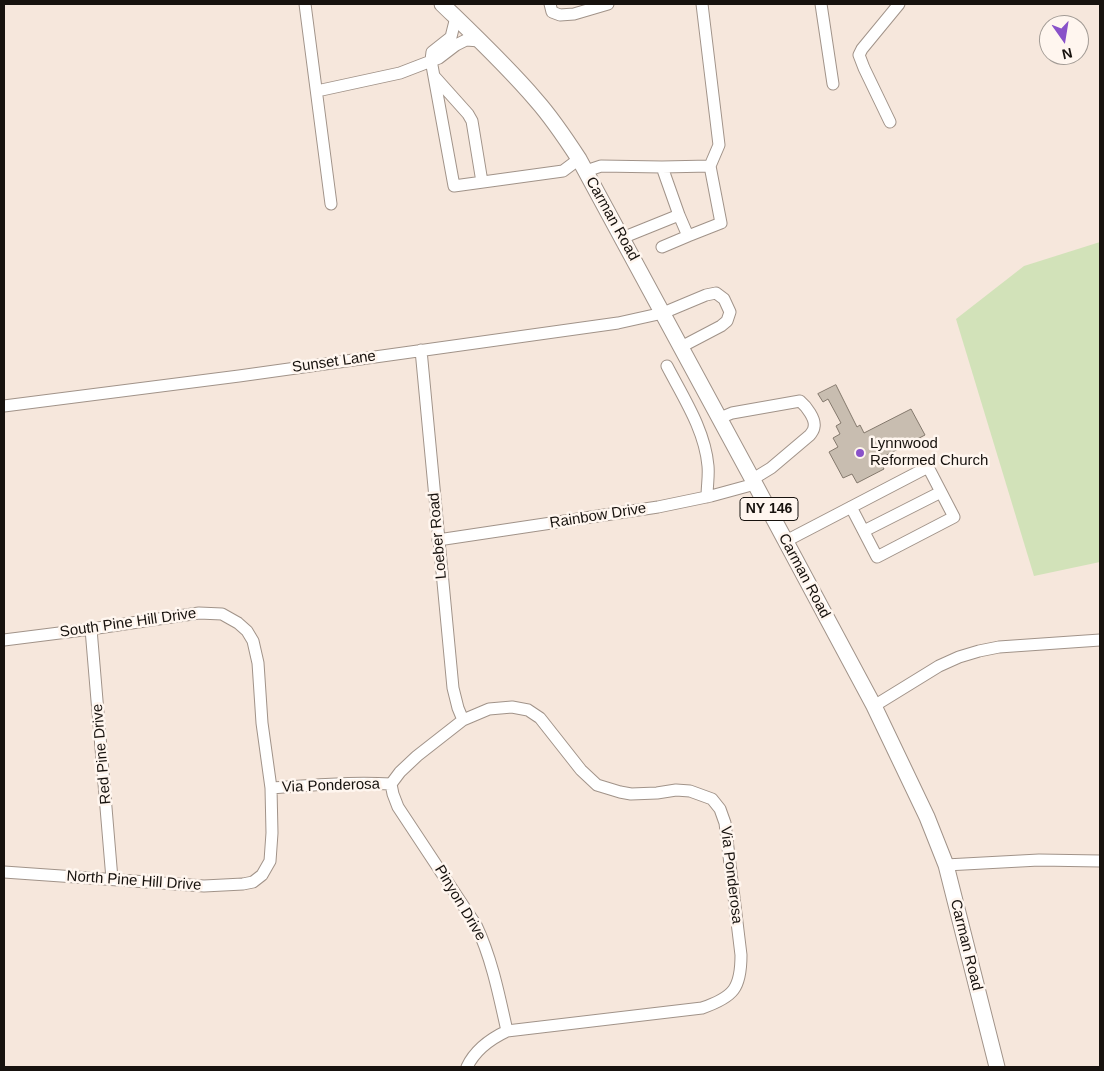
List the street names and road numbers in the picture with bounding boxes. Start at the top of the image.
street label: Carman Road [581,174,643,264]
street label: Sunset Lane [291,347,377,377]
street label: Loeber Road [425,492,451,580]
road number: NY 146 [740,498,798,520]
street label: Rainbow Drive [548,499,648,533]
street label: Carman Road [774,531,834,621]
street label: South Pine Hill Drive [59,605,197,641]
street label: Red Pine Drive [89,703,115,805]
street label: Via Ponderosa [282,775,380,797]
street label: Via Ponderosa [716,825,746,925]
street label: Pinyon Drive [430,862,490,944]
street label: North Pine Hill Drive [66,867,202,895]
street label: Carman Road [946,898,986,992]

